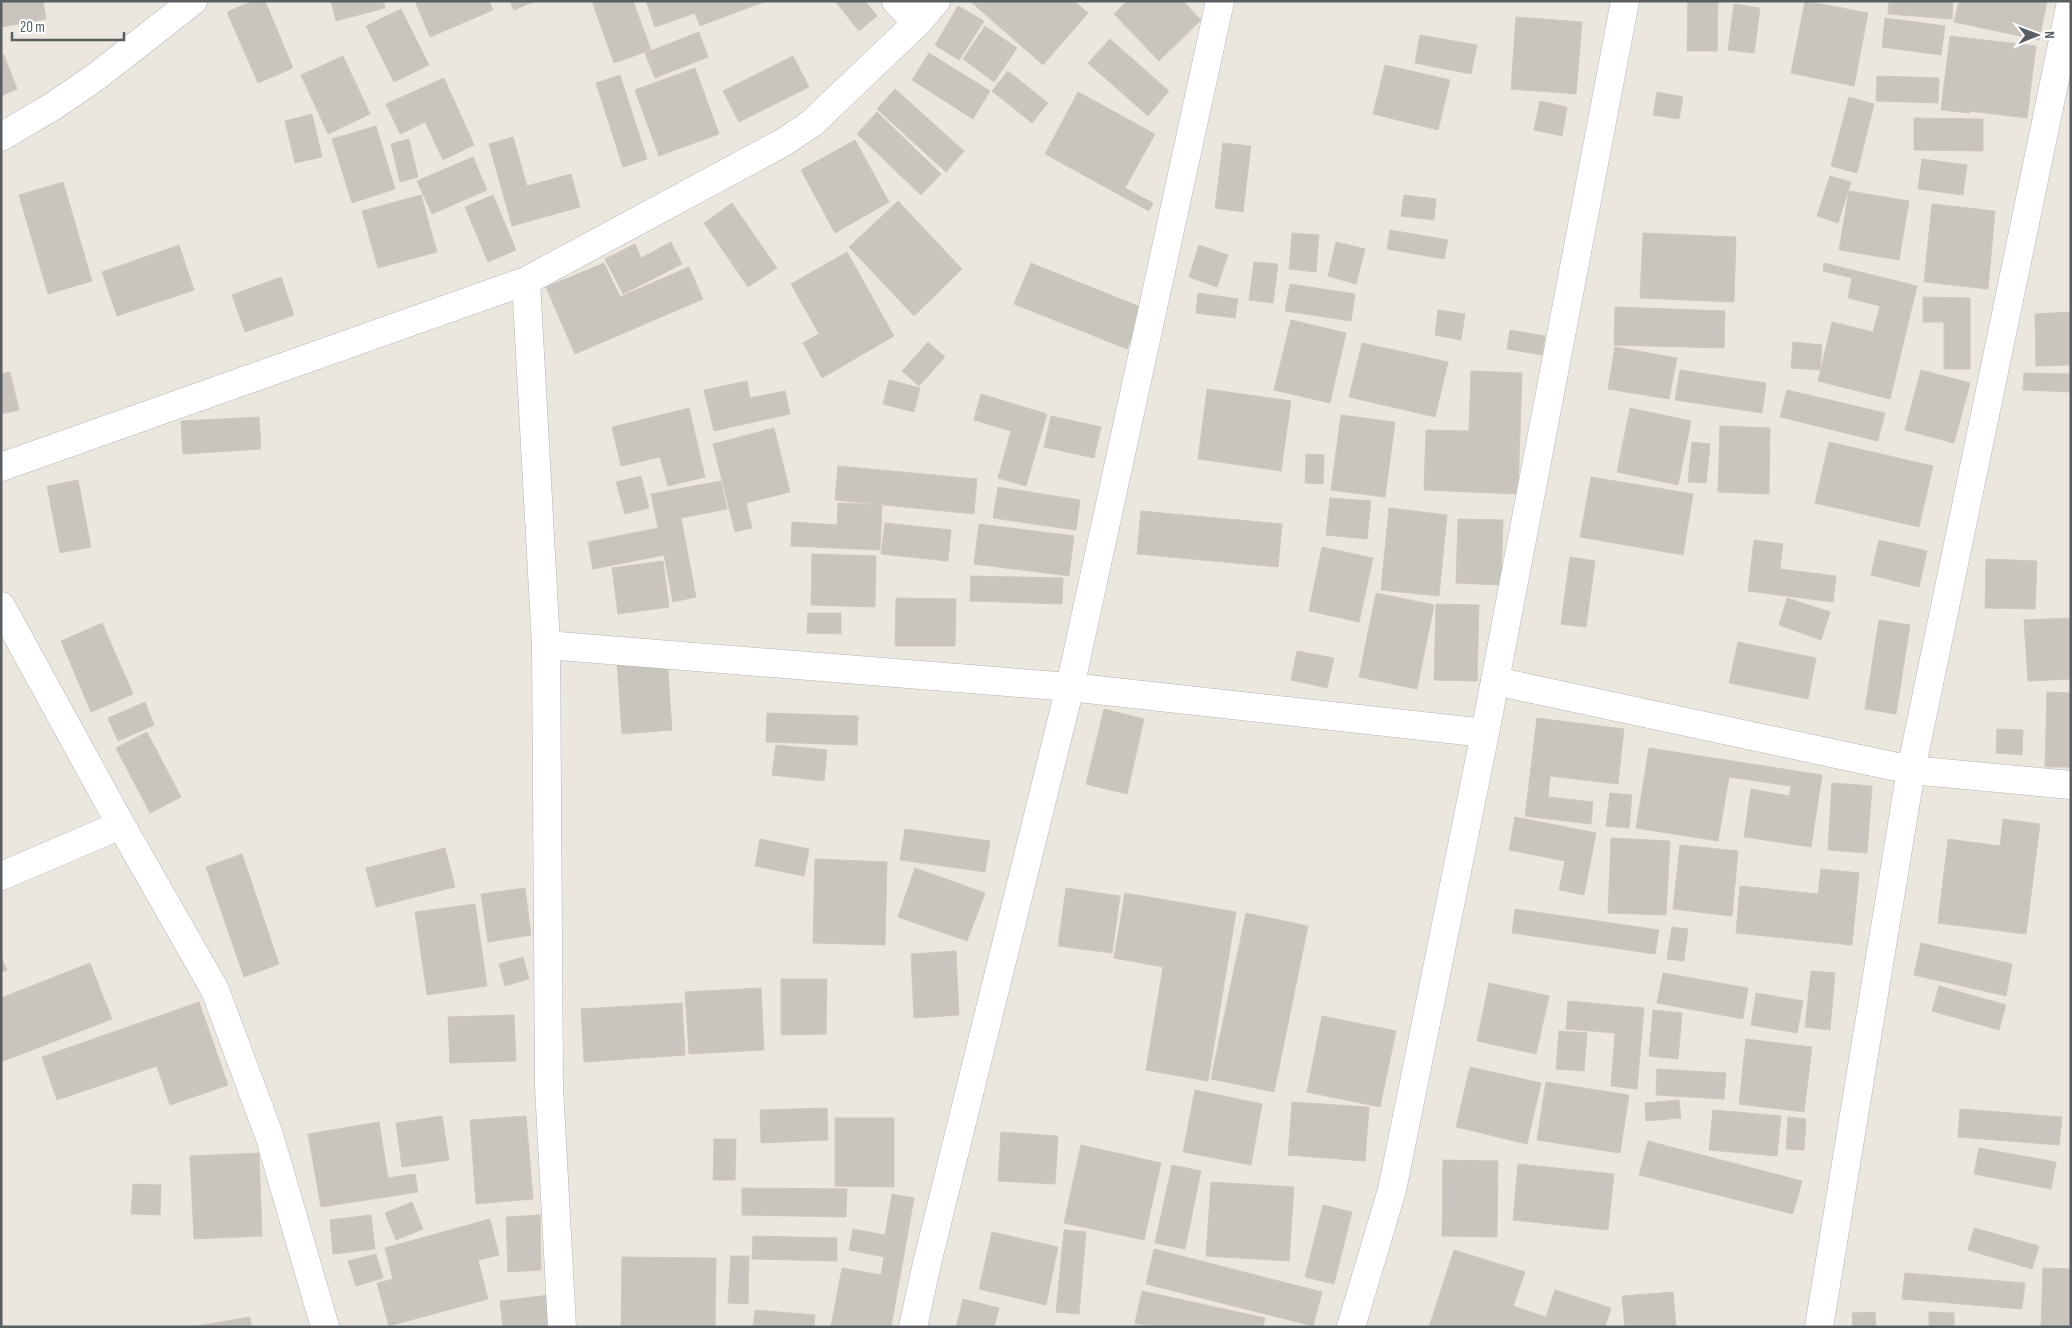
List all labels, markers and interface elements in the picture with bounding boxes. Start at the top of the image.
scale bar [12,10,125,42]
north arrow [2012,10,2062,60]
text: 20 m [20,18,45,37]
text: N [2041,31,2058,39]

